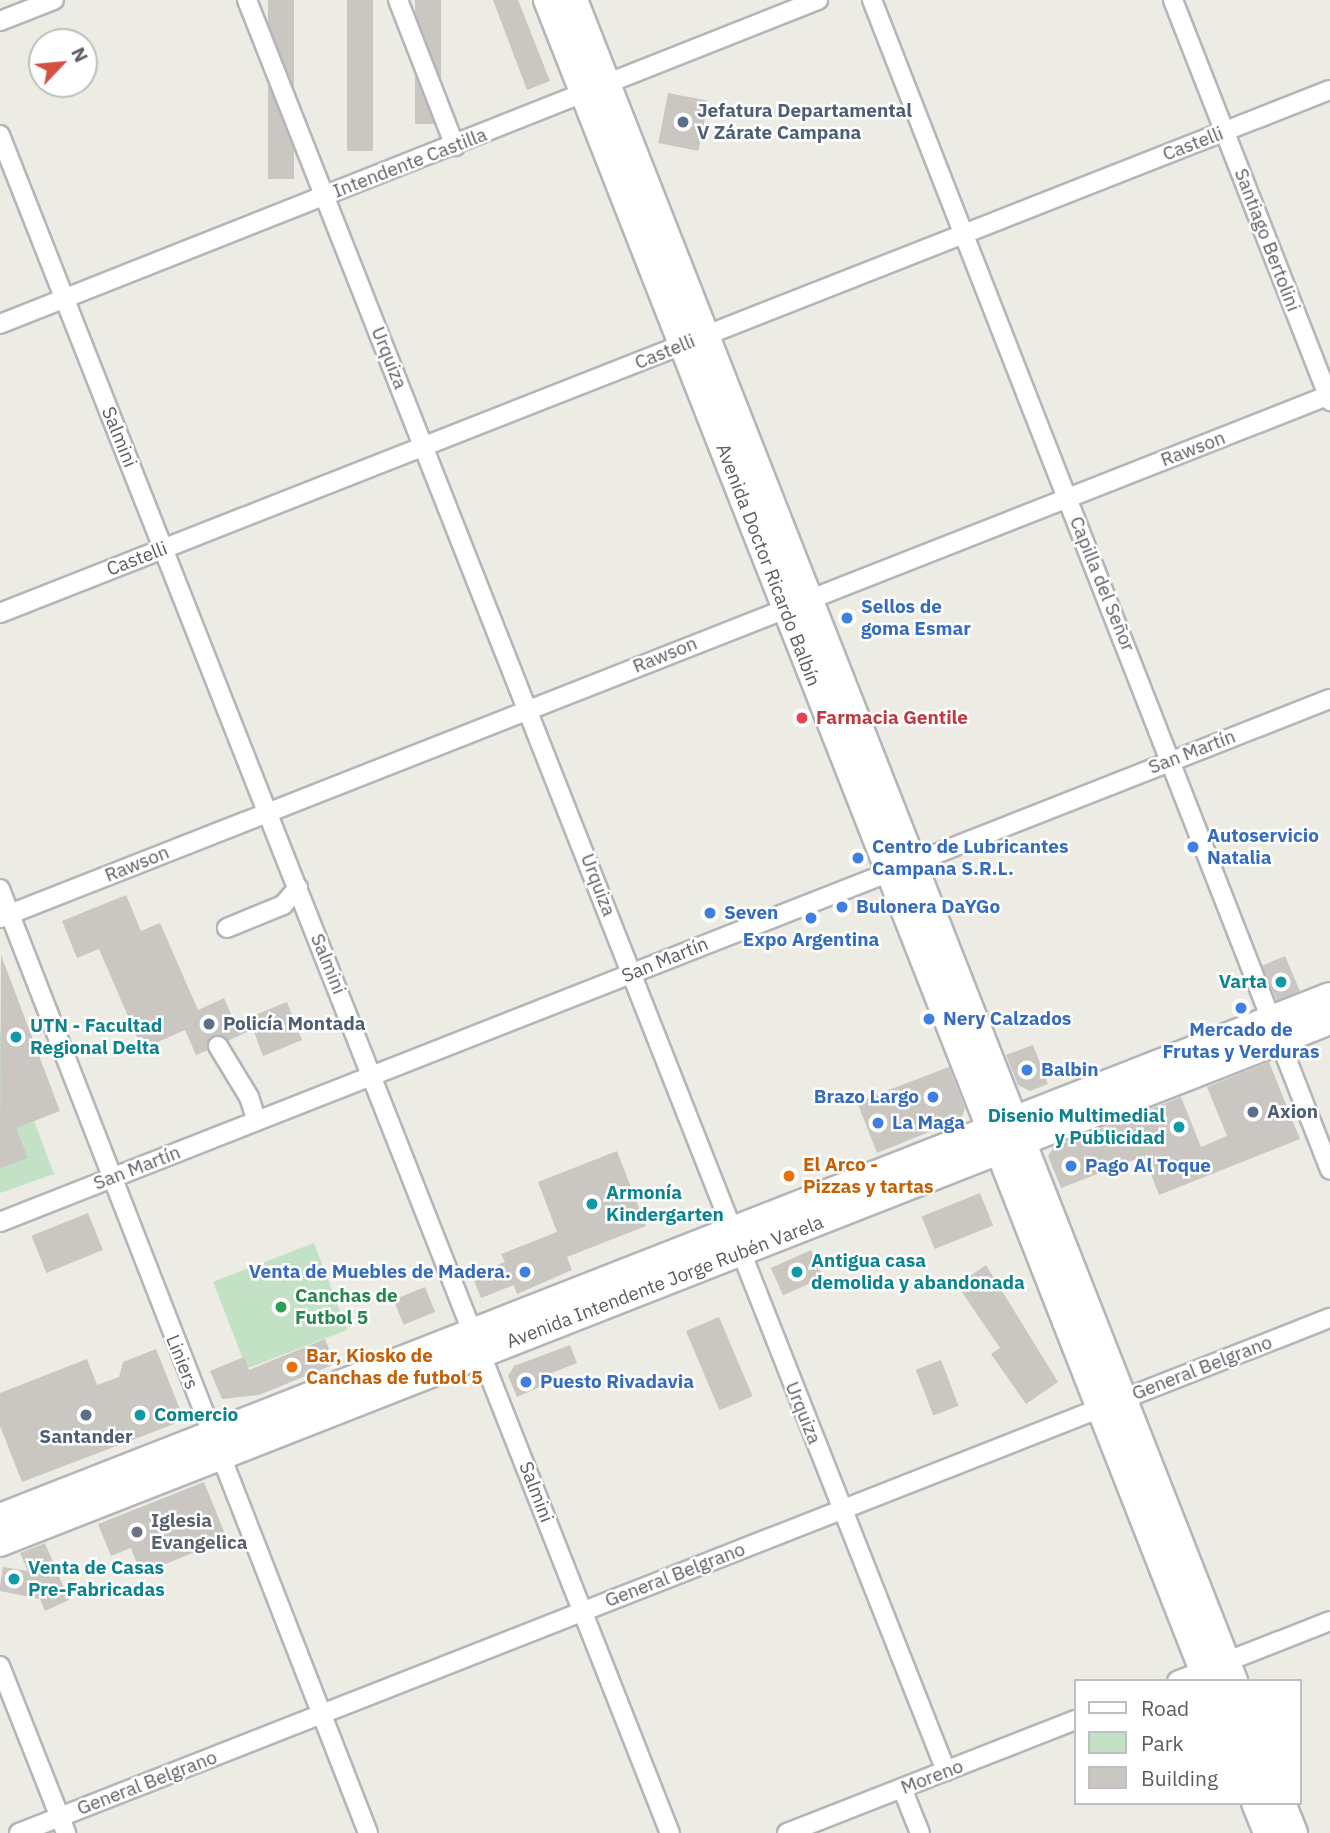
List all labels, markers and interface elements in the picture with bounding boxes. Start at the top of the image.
north arrow [28,28,98,98]
text: N [66,43,94,66]
place label: Jefatura Departamental V Zárate Campana [697,100,912,144]
marker: Jefatura Departamental V Zárate Campana [675,114,691,130]
street label: Castelli [1159,122,1227,166]
street label: Intendente Castilla [330,123,490,203]
street label: Santiago Bertolini [1229,165,1305,315]
street label: Urquiza [366,323,412,393]
street label: Castelli [631,330,699,374]
street label: Salmini [97,403,141,471]
street label: Rawson [1158,426,1228,472]
street label: Avenida Doctor Ricardo Balbín [711,440,825,690]
street label: Capilla del Señor [1065,513,1139,655]
street label: Castelli [103,537,171,581]
place label: Sellos de goma Esmar [861,596,971,640]
marker: Sellos de goma Esmar [839,610,855,626]
street label: Rawson [630,632,700,678]
place label: Farmacia Gentile [816,707,968,729]
marker: Farmacia Gentile [794,710,810,726]
street label: San Martín [1145,725,1239,779]
place label: Autoservicio Natalia [1207,825,1319,869]
place label: Centro de Lubricantes Campana S.R.L. [872,836,1069,880]
marker: Autoservicio Natalia [1185,839,1201,855]
street label: Rawson [102,841,172,887]
street label: Urquiza [576,850,620,920]
marker: Centro de Lubricantes Campana S.R.L. [850,850,866,866]
place label: Bulonera DaYGo [856,896,1000,918]
marker: Bulonera DaYGo [834,899,850,915]
place label: Seven [724,902,778,924]
marker: Seven [702,905,718,921]
marker: Expo Argentina [803,910,819,926]
place label: Expo Argentina [743,929,879,951]
street label: Salmini [306,930,350,998]
street label: San Martín [618,932,712,988]
place label: Varta [1219,971,1267,993]
marker: Varta [1273,974,1289,990]
marker: Mercado de Frutas y Verduras [1233,1000,1249,1016]
place label: Nery Calzados [943,1008,1071,1030]
marker: Nery Calzados [921,1011,937,1027]
place label: Policía Montada [223,1013,366,1035]
place label: UTN - Facultad Regional Delta [30,1015,162,1059]
marker: Policía Montada [201,1016,217,1032]
place label: Mercado de Frutas y Verduras [1163,1019,1319,1063]
marker: UTN - Facultad Regional Delta [8,1029,24,1045]
place label: Balbin [1041,1059,1099,1081]
marker: Balbin [1019,1062,1035,1078]
place label: Brazo Largo [814,1086,919,1108]
marker: Brazo Largo [925,1089,941,1105]
place label: Axion [1267,1101,1318,1123]
marker: Axion [1245,1104,1261,1120]
place label: Disenio Multimedial y Publicidad [988,1105,1165,1149]
place label: La Maga [892,1112,965,1134]
marker: La Maga [870,1115,886,1131]
marker: Disenio Multimedial y Publicidad [1171,1119,1187,1135]
street label: San Martín [90,1141,184,1195]
place label: El Arco - Pizzas y tartas [803,1154,934,1198]
place label: Pago Al Toque [1085,1155,1211,1177]
marker: Pago Al Toque [1063,1158,1079,1174]
marker: El Arco - Pizzas y tartas [781,1168,797,1184]
place label: Armonía Kindergarten [606,1182,724,1226]
marker: Armonía Kindergarten [584,1196,600,1212]
street label: Avenida Intendente Jorge Rubén Varela [503,1211,827,1353]
place label: Antigua casa demolida y abandonada [811,1250,1025,1294]
place label: Venta de Muebles de Madera. [249,1261,511,1283]
marker: Venta de Muebles de Madera. [517,1264,533,1280]
marker: Antigua casa demolida y abandonada [789,1264,805,1280]
place label: Canchas de Futbol 5 [295,1285,398,1329]
marker: Canchas de Futbol 5 [273,1299,289,1315]
street label: General Belgrano [1129,1331,1275,1405]
street label: Liniers [161,1332,203,1392]
place label: Bar, Kiosko de Canchas de futbol 5 [306,1345,483,1389]
marker: Bar, Kiosko de Canchas de futbol 5 [284,1359,300,1375]
place label: Puesto Rivadavia [540,1371,694,1393]
marker: Puesto Rivadavia [518,1374,534,1390]
street label: Urquiza [780,1378,826,1448]
place label: Comercio [154,1404,238,1426]
marker: Santander [78,1407,94,1423]
marker: Comercio [132,1407,148,1423]
place label: Santander [39,1426,133,1448]
street label: Salmini [514,1458,558,1526]
place label: Iglesia Evangelica [151,1510,248,1554]
marker: Iglesia Evangelica [129,1524,145,1540]
street label: General Belgrano [602,1538,748,1612]
place label: Venta de Casas Pre-Fabricadas [28,1557,165,1601]
marker: Venta de Casas Pre-Fabricadas [6,1571,22,1587]
legend [1074,1679,1302,1805]
text: Road [1141,1694,1189,1722]
text: Park [1141,1729,1184,1757]
street label: General Belgrano [74,1746,220,1820]
street label: Moreno [898,1755,966,1799]
text: Building [1141,1764,1218,1792]

